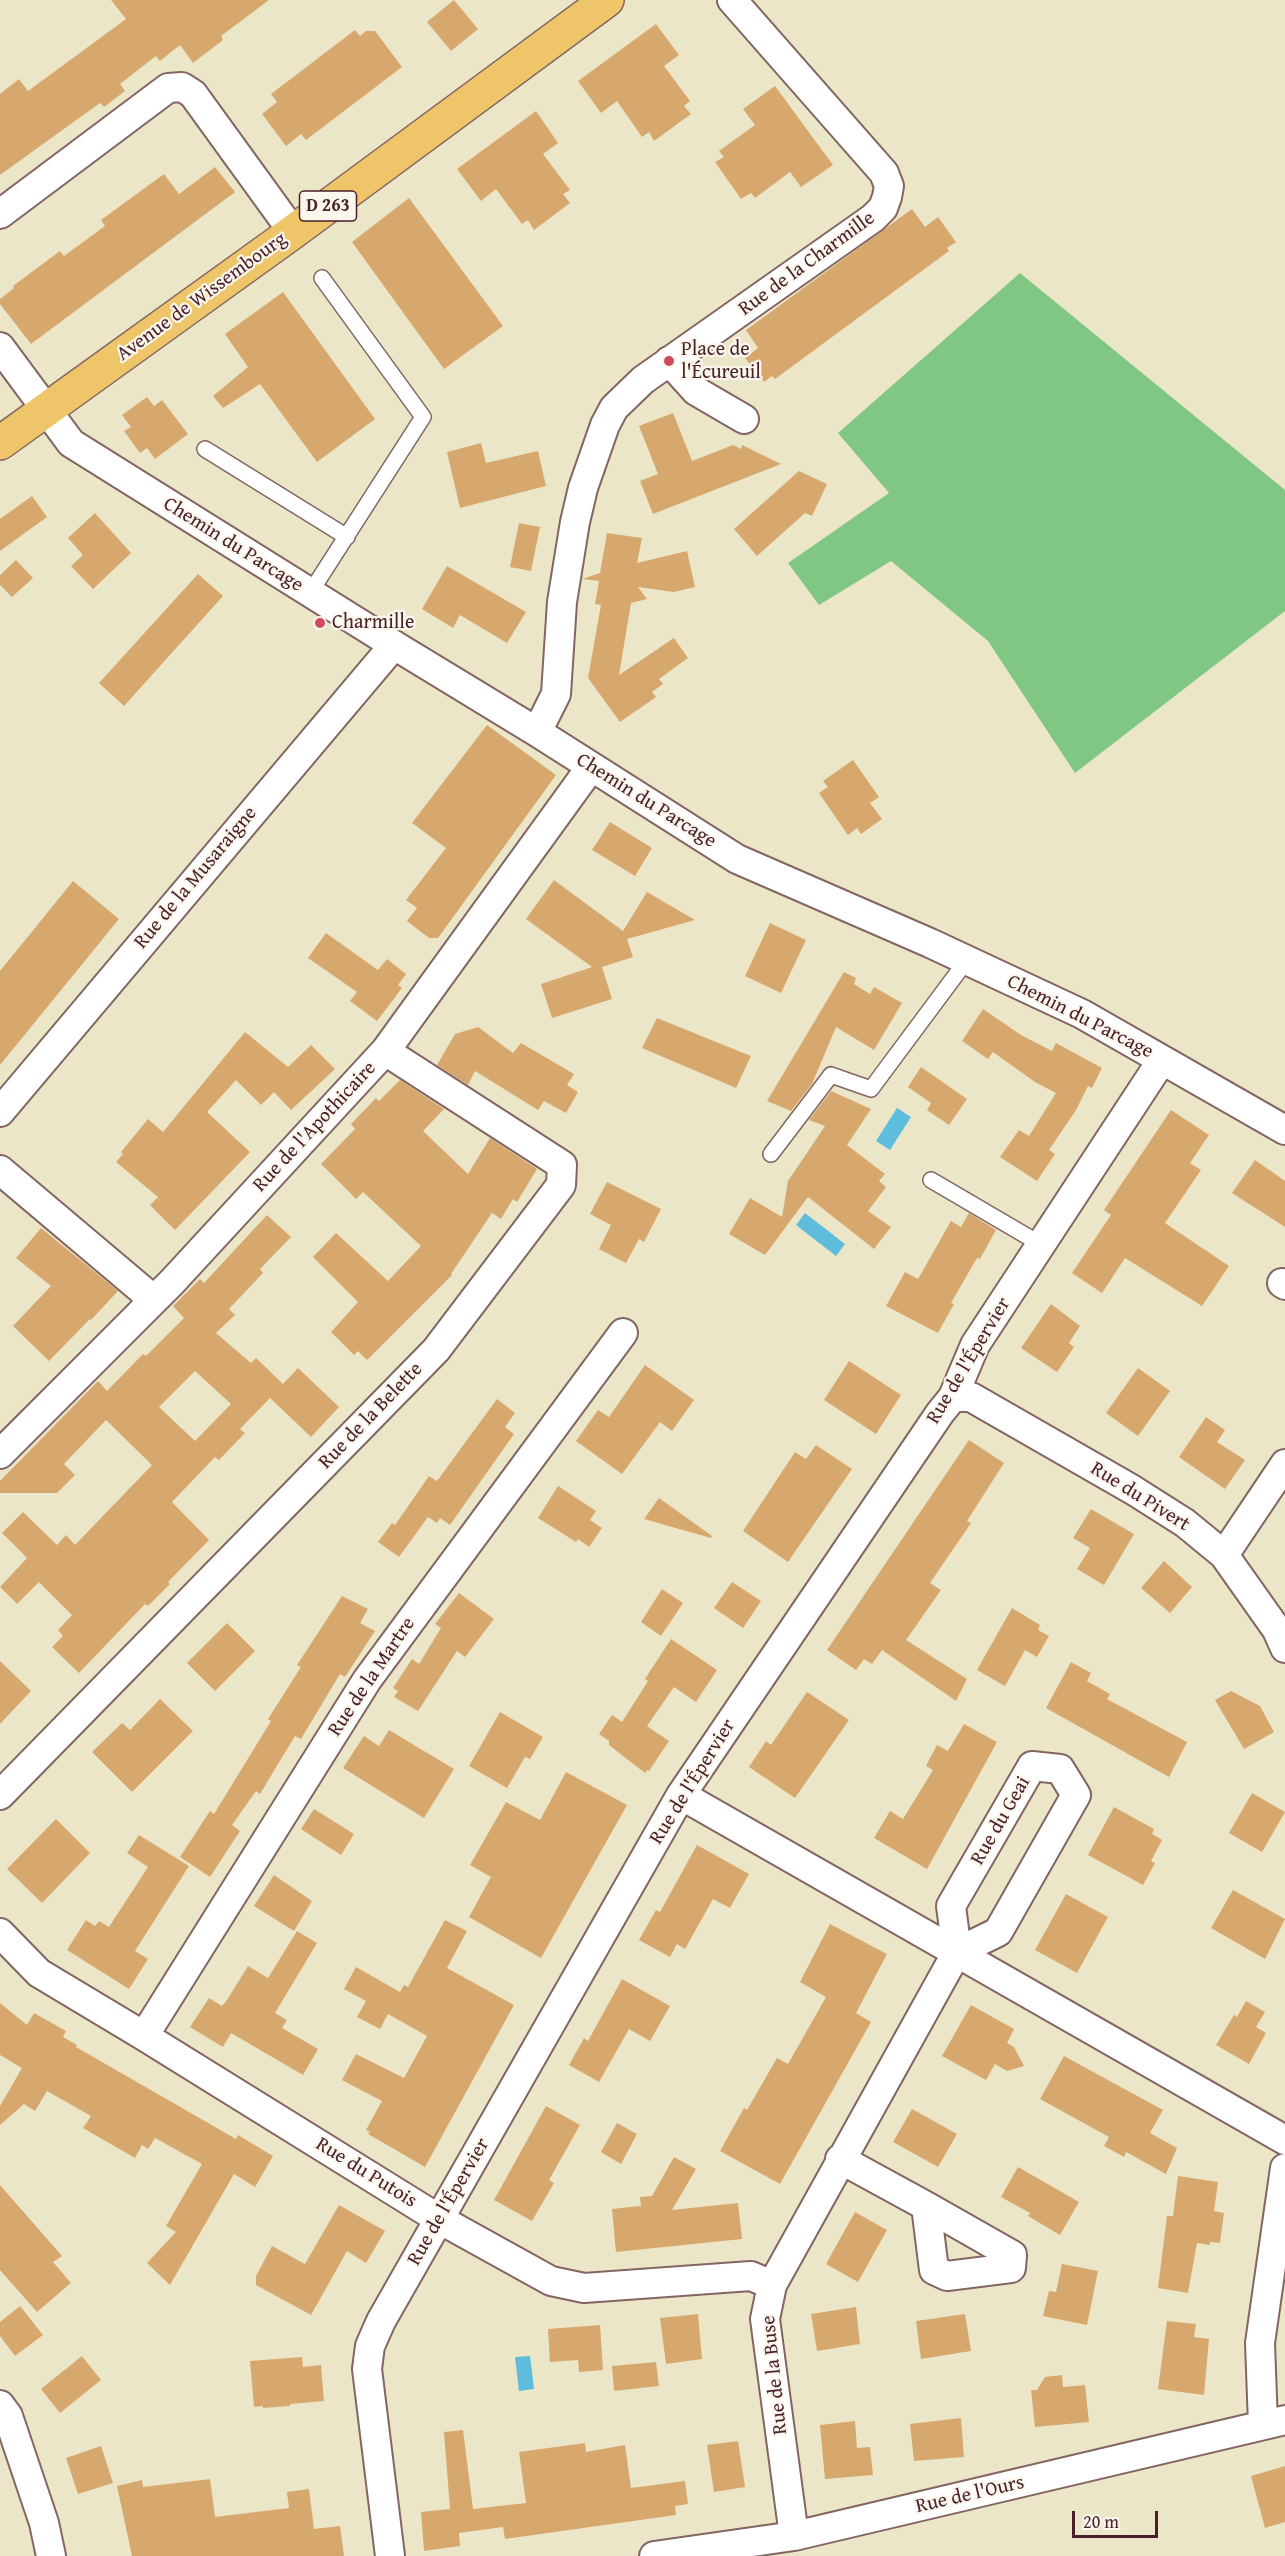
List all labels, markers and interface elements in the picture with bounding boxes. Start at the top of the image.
road number: D 263 [300,191,356,221]
street label: Rue de la Charmille [734,207,880,321]
street label: Avenue de Wissembourg [112,227,292,367]
place label: Place de l'Écureuil [681,338,761,385]
marker: Place de l'Écureuil [662,354,676,368]
street label: Chemin du Parcage [158,492,308,598]
place label: Charmille [332,611,414,635]
marker: Charmille [313,616,327,630]
street label: Chemin du Parcage [571,748,721,854]
street label: Rue de la Musaraigne [129,802,263,954]
street label: Chemin du Parcage [1003,970,1157,1064]
street label: Rue de l'Apothicaire [248,1057,382,1197]
street label: Rue de l'Épervier [922,1293,1016,1429]
street label: Rue de la Belette [314,1358,428,1474]
street label: Rue du Pivert [1086,1457,1194,1537]
street label: Rue de la Martre [323,1613,421,1741]
street label: Rue de l'Épervier [645,1715,741,1849]
street label: Rue du Geai [966,1772,1036,1870]
street label: Rue du Putois [311,2133,421,2213]
street label: Rue de l'Épervier [403,2134,495,2270]
street label: Rue de la Buse [757,2314,793,2436]
street label: Rue de l'Ours [913,2471,1027,2519]
scale bar [1075,2499,1160,2537]
text: 20 m [1083,2508,1119,2535]

